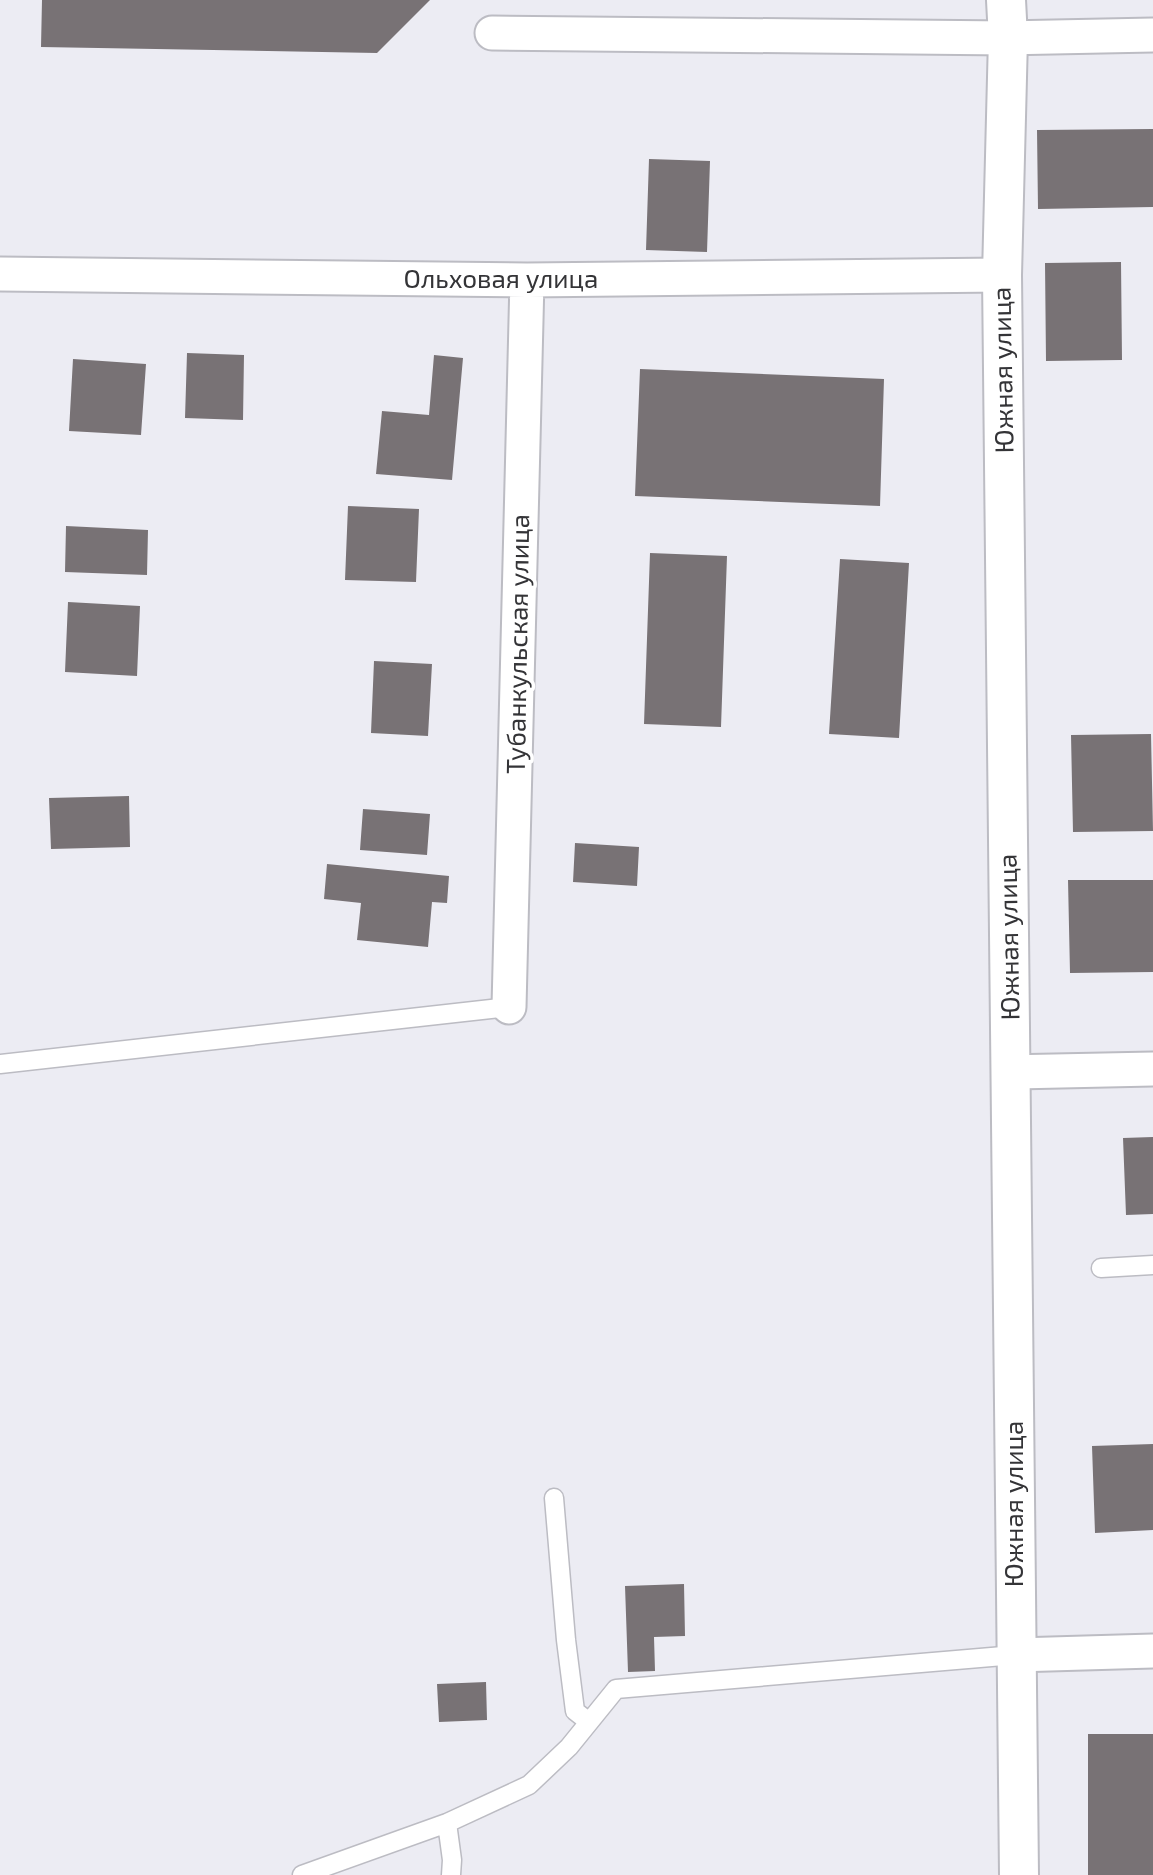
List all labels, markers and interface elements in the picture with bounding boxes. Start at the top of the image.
street label: Ольховая улица [404,262,598,294]
street label: Южная улица [985,286,1019,454]
street label: Тубанкульская улица [499,514,535,774]
street label: Южная улица [991,853,1025,1021]
street label: Южная улица [997,1421,1029,1587]

